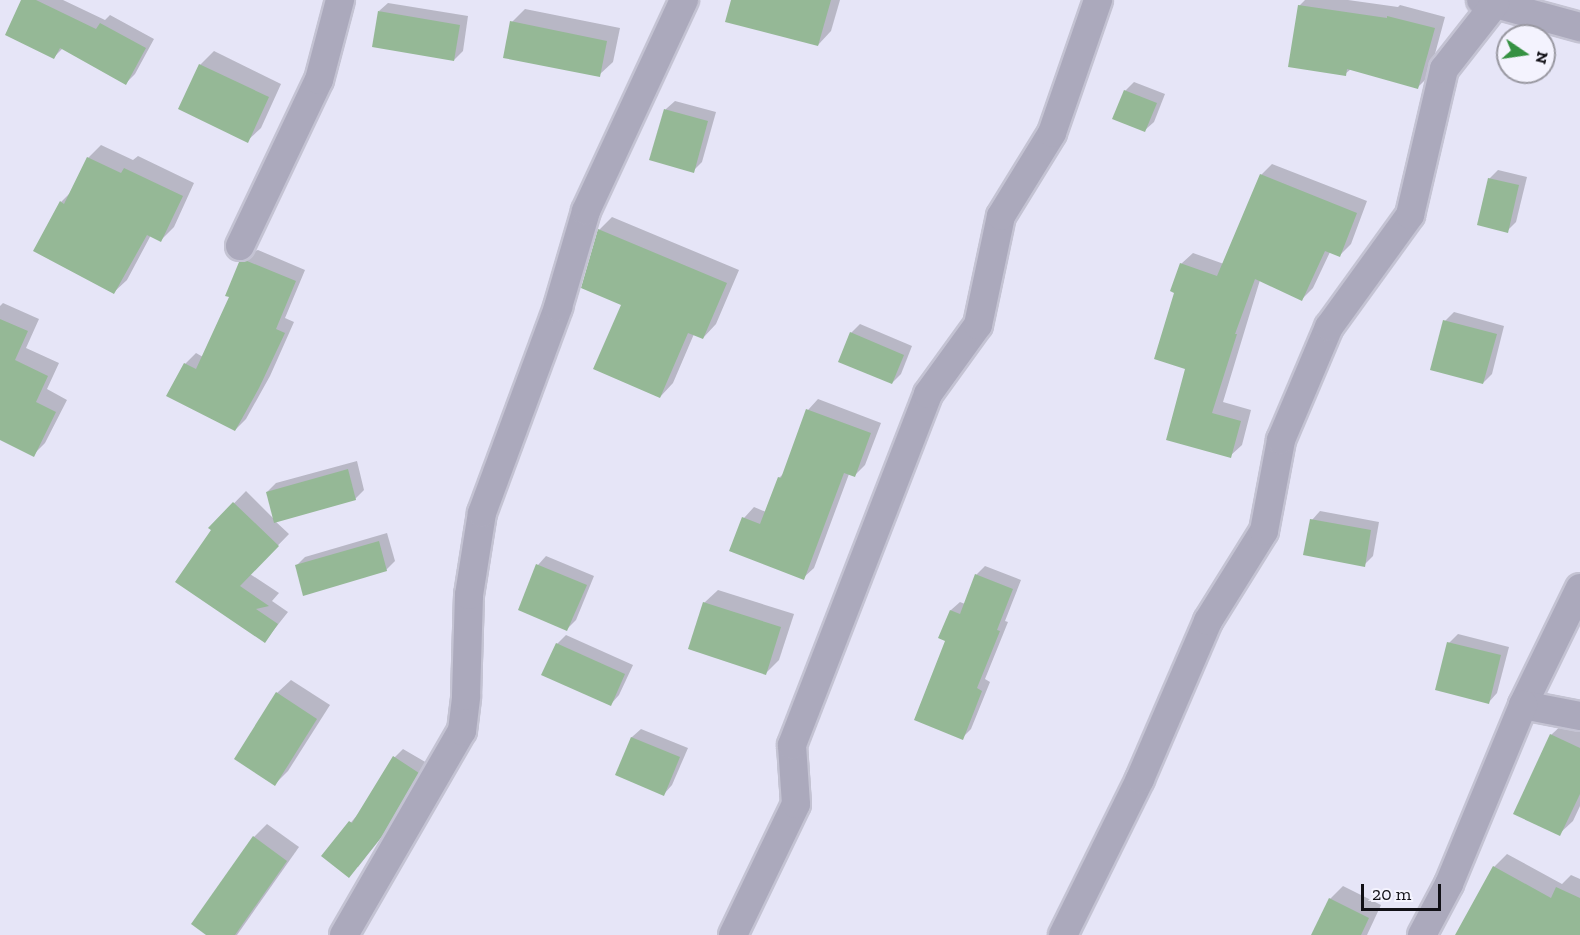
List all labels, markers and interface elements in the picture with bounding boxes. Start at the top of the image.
north arrow [1496,24,1556,84]
text: N [1531,50,1553,66]
scale bar [1364,872,1444,910]
text: 20 m [1372,883,1411,905]

